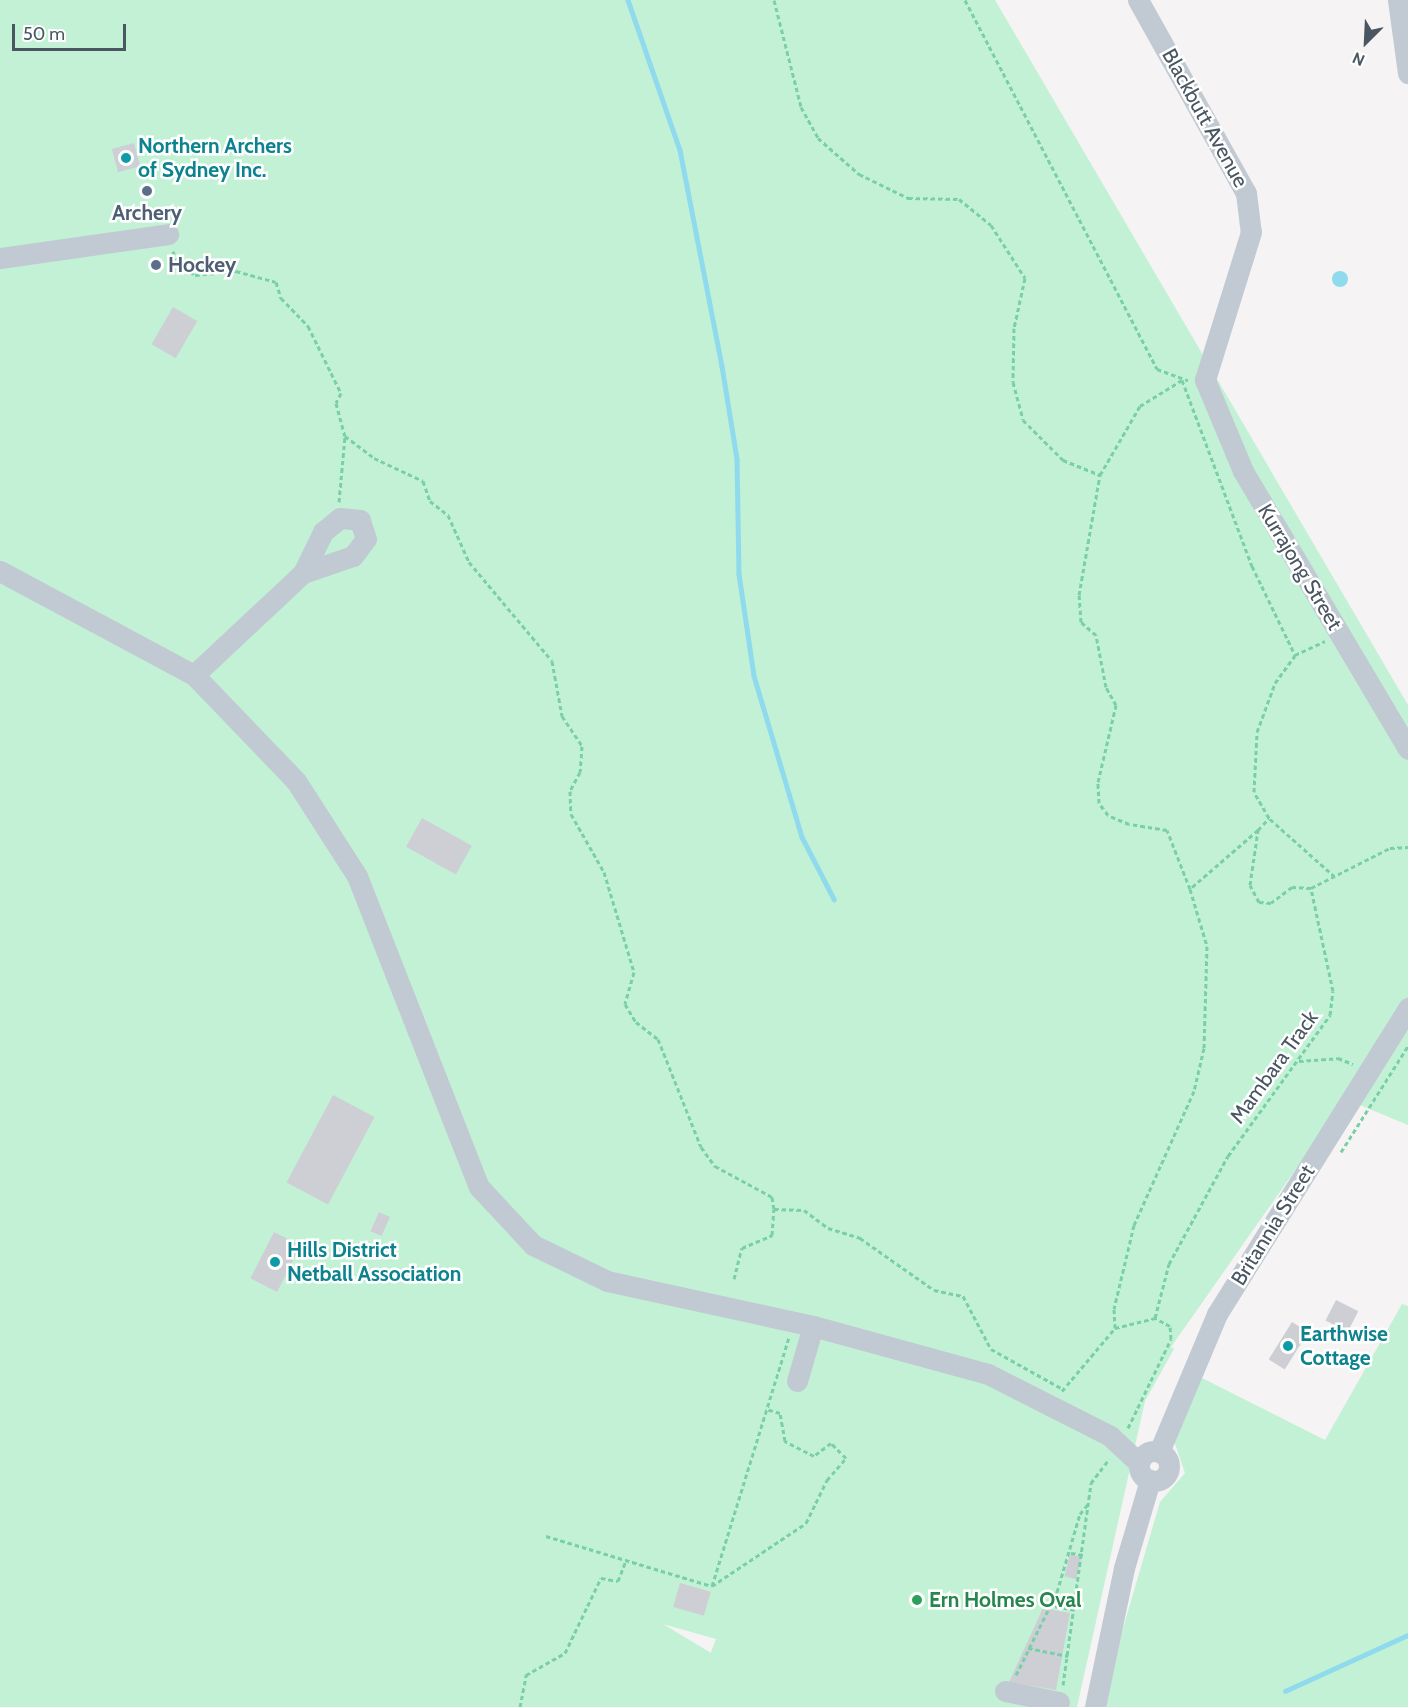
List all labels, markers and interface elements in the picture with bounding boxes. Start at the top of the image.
scale bar [15,12,129,50]
north arrow [1336,12,1396,72]
text: 50 m [23,23,65,45]
street label: Blackbutt Avenue [1157,44,1253,192]
text: N [1349,48,1368,70]
place label: Northern Archers of Sydney Inc. [138,133,292,183]
marker: Northern Archers of Sydney Inc. [119,151,133,165]
marker: Archery [140,184,154,198]
place label: Archery [112,200,182,226]
place label: Hockey [168,252,236,278]
marker: Hockey [149,258,163,272]
street label: Kurrajong Street [1253,499,1347,635]
street label: Mambara Track [1225,1006,1323,1128]
street label: Britannia Street [1226,1160,1320,1290]
place label: Hills District Netball Association [287,1237,461,1287]
marker: Hills District Netball Association [268,1255,282,1269]
place label: Earthwise Cottage [1300,1321,1388,1371]
marker: Earthwise Cottage [1281,1339,1295,1353]
place label: Ern Holmes Oval [929,1587,1082,1613]
marker: Ern Holmes Oval [910,1593,924,1607]

